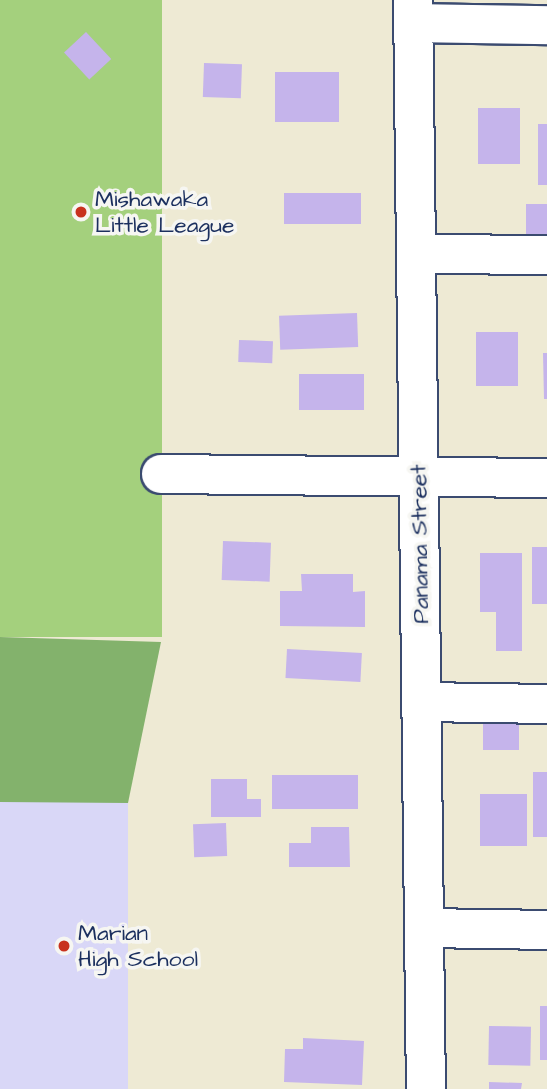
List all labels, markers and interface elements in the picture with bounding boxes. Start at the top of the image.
place label: Mishawaka Little League [95,185,234,239]
marker: Mishawaka Little League [73,204,89,220]
street label: Panama Street [405,464,435,624]
place label: Marian High School [78,919,198,973]
marker: Marian High School [56,938,72,954]

